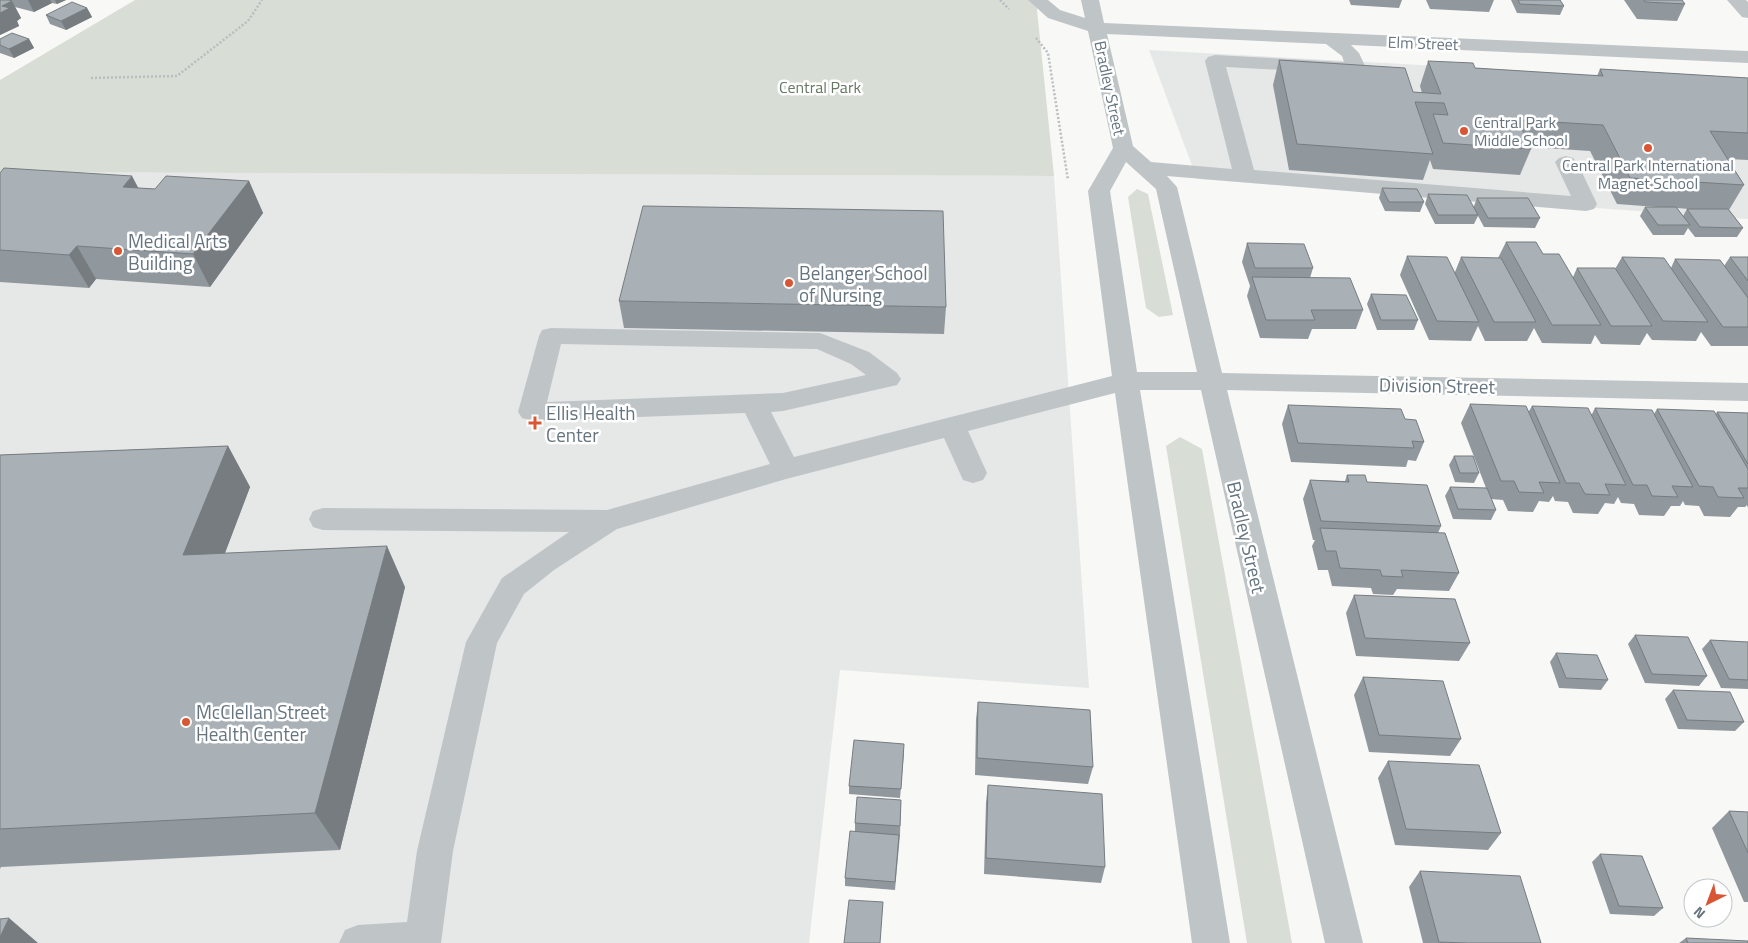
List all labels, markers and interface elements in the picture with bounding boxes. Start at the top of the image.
street label: Elm Street [1387,30,1459,56]
street label: Bradley Street [1088,39,1132,138]
park label: Central Park [779,75,861,99]
place label: Central Park Middle School [1474,110,1568,152]
marker: Central Park Middle School [1458,125,1470,137]
marker: Central Park International Magnet School [1642,142,1654,154]
place label: Central Park International Magnet School [1562,153,1734,195]
place label: Medical Arts Building [128,226,228,277]
marker: Medical Arts Building [112,245,124,257]
place label: Belanger School of Nursing [799,258,928,309]
marker: Belanger School of Nursing [783,277,795,289]
street label: Division Street [1379,369,1496,401]
place label: Ellis Health Center [546,398,636,449]
marker: Ellis Health Center [528,416,542,430]
street label: Bradley Street [1220,478,1274,596]
place label: McClellan Street Health Center [196,697,326,748]
marker: McClellan Street Health Center [180,716,192,728]
north arrow [1683,878,1733,928]
text: N [1688,902,1710,924]

